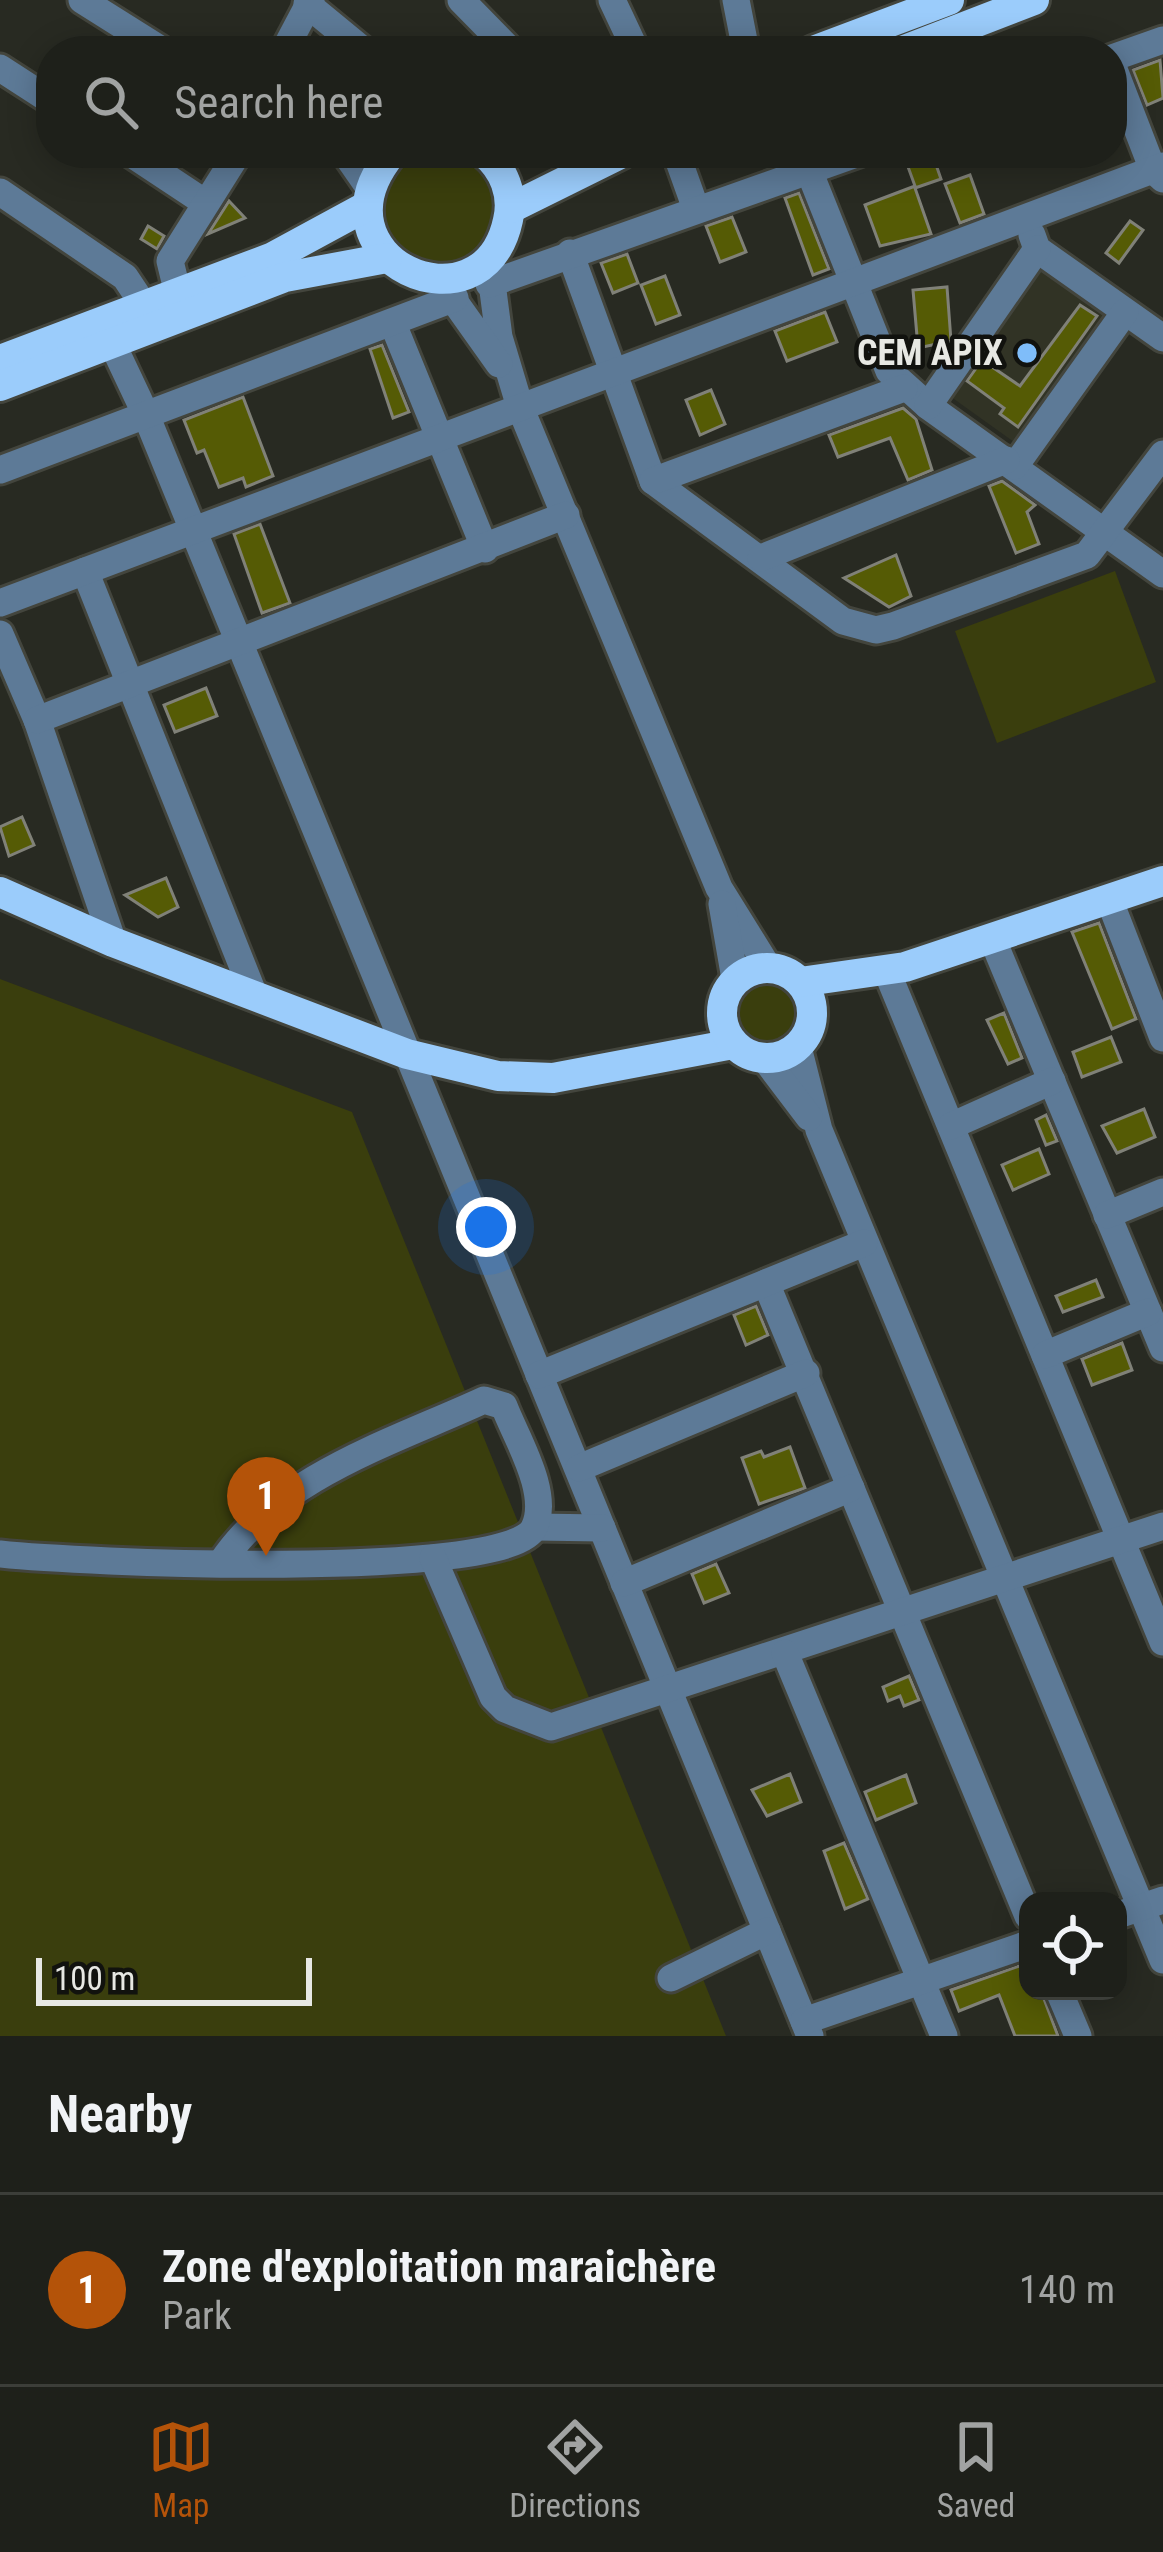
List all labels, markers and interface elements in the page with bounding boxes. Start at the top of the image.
search box [36,36,1127,168]
icon: search [78,69,144,135]
text: Search here [174,76,383,129]
place label: CEM APIX [857,332,1003,374]
marker: CEM APIX [1014,340,1040,366]
your location [456,1197,516,1257]
pin: 1 [227,1457,305,1556]
map controls [1019,1892,1127,2000]
button: locate [1019,1892,1127,2000]
scale bar [36,1952,312,2005]
text: 100 m [54,1959,135,1998]
text: Nearby [48,2085,192,2144]
text: Zone d'exploitation maraichère [162,2240,716,2293]
text: 1 [77,2267,97,2313]
text: 140 m [1019,2267,1115,2313]
text: Park [162,2293,232,2339]
tab: Map [148,2414,214,2525]
tab: Directions [509,2414,641,2525]
tab: Saved [937,2414,1015,2525]

